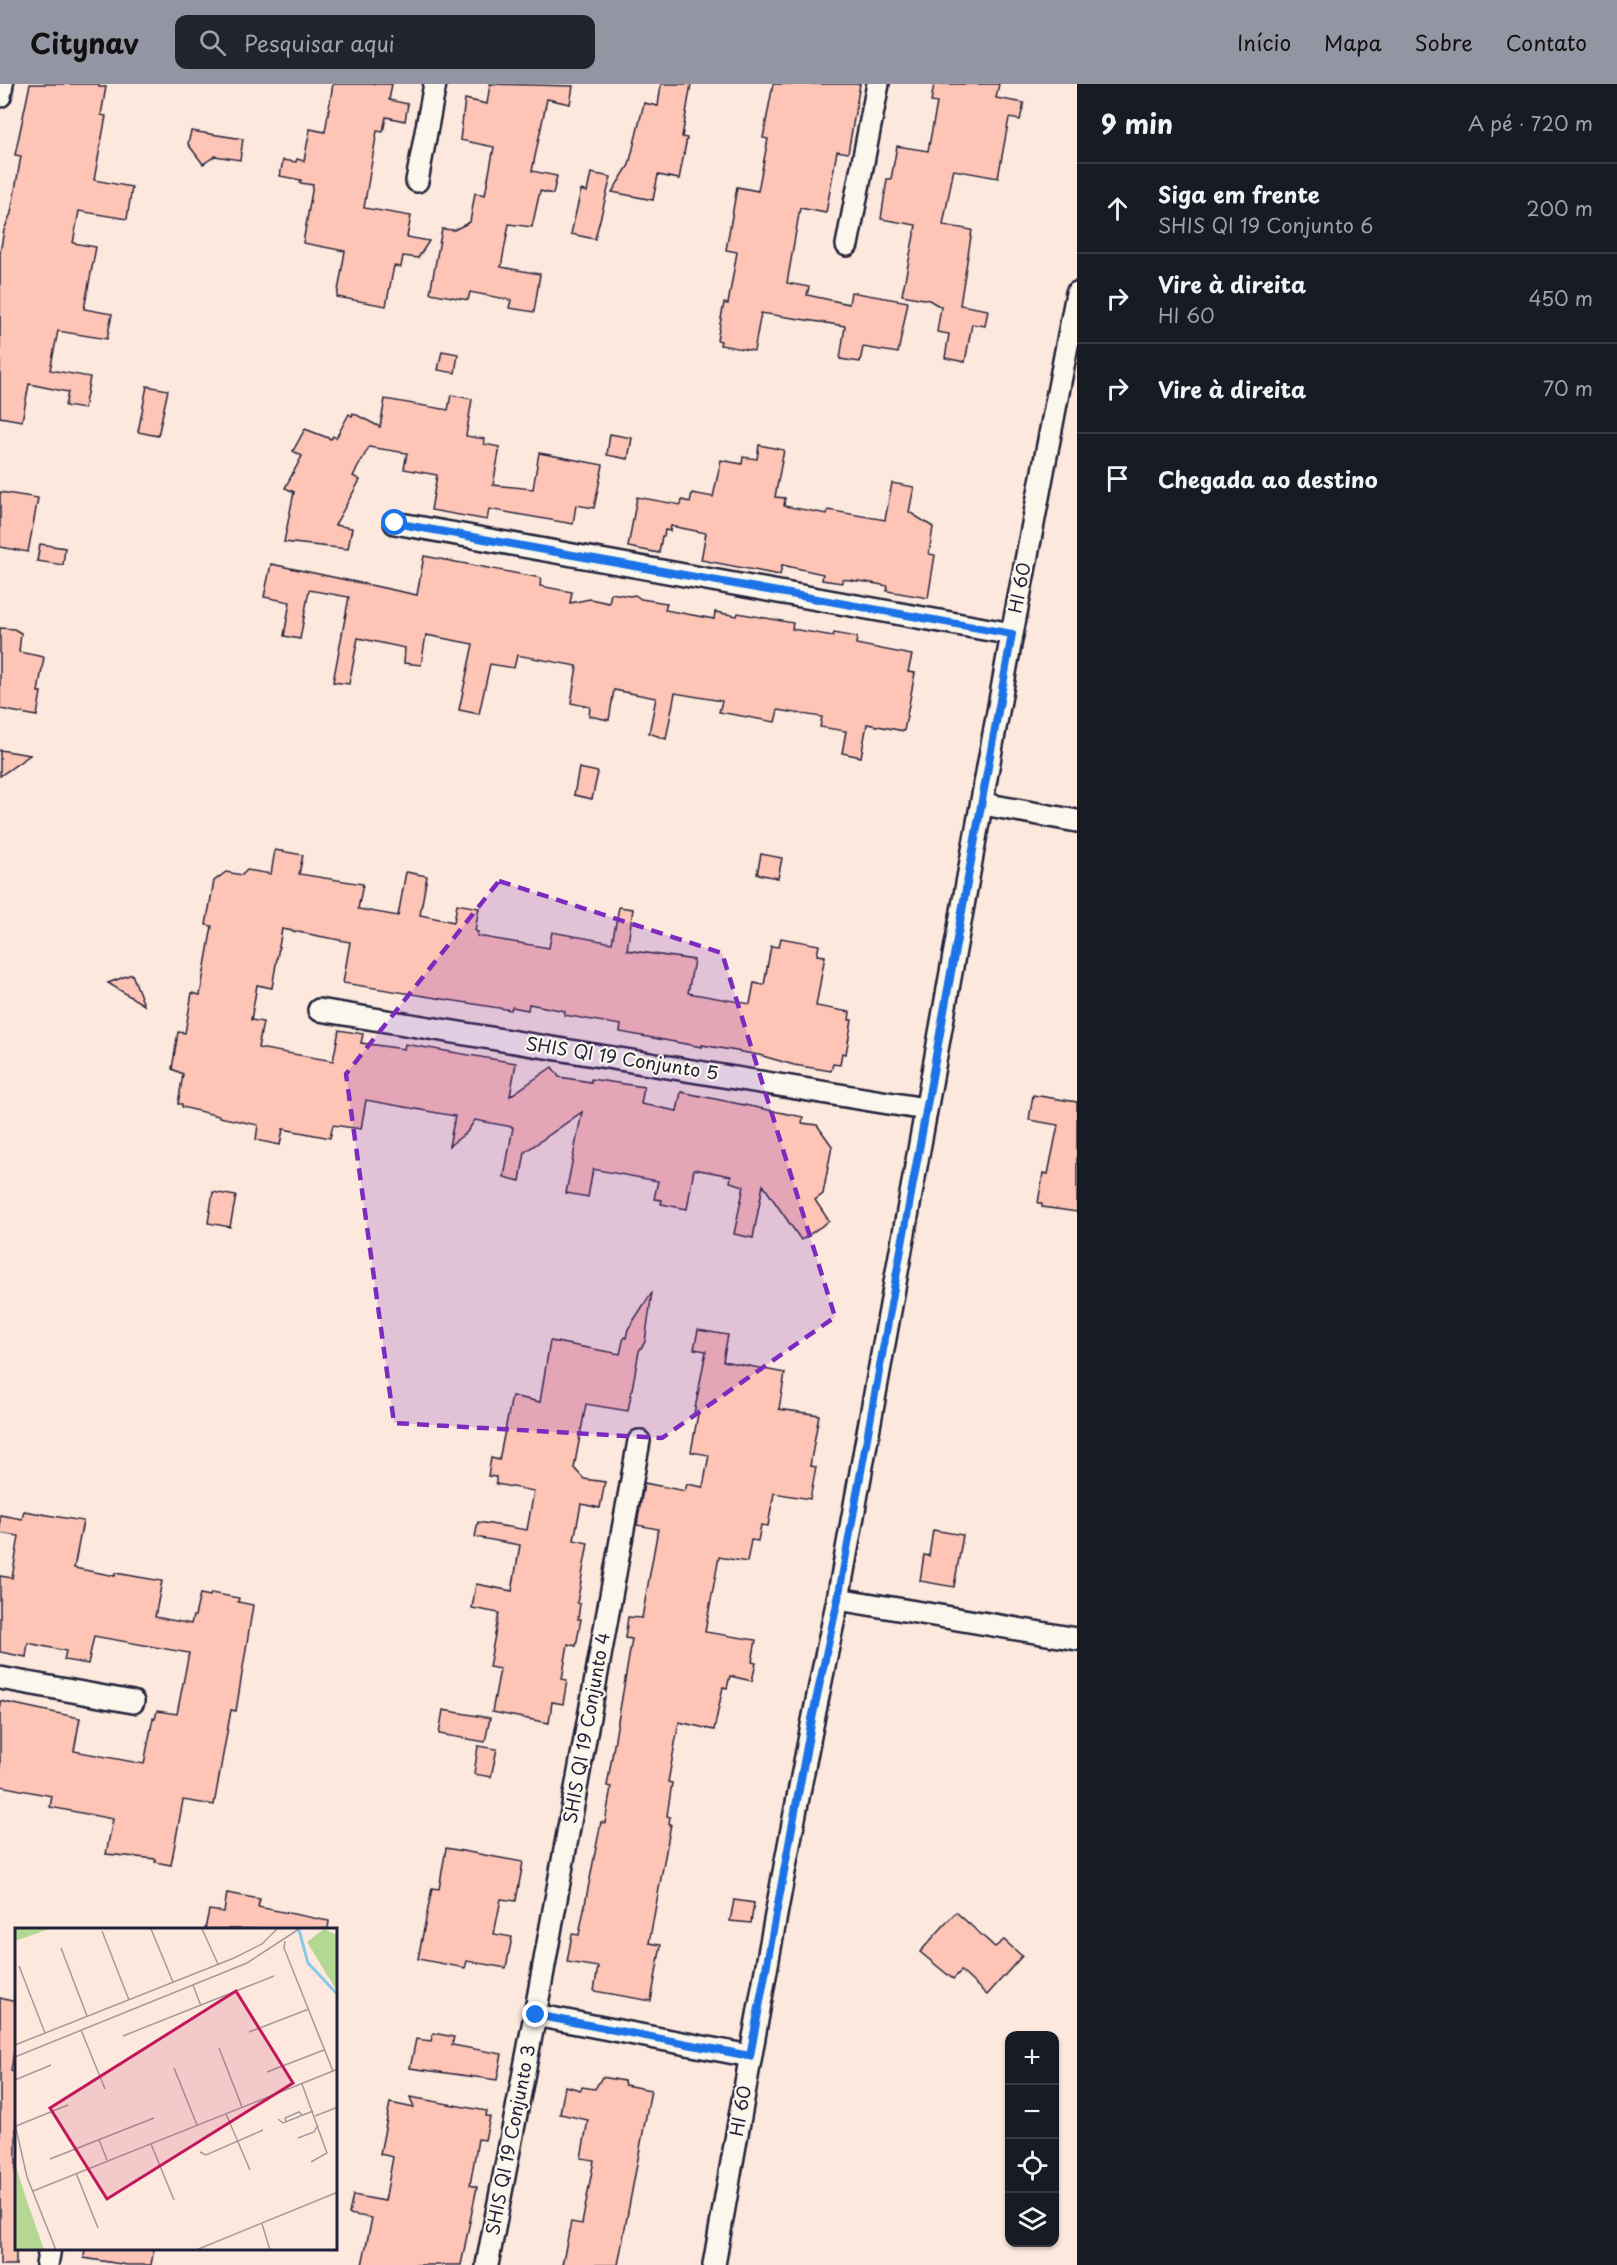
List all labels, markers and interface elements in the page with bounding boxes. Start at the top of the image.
search box [175,15,595,69]
text: Citynav [30,21,139,64]
icon: search [196,26,229,59]
text: Pesquisar aqui [244,26,395,59]
text: Início [1237,26,1291,58]
text: Mapa [1324,26,1382,58]
text: Sobre [1415,26,1473,58]
text: Contato [1506,26,1587,58]
text: 9 min [1101,104,1173,143]
text: A pé · 720 m [1468,108,1593,138]
text: Siga em frente [1158,177,1320,210]
icon: ahead [1101,192,1134,225]
text: 200 m [1526,193,1593,223]
text: SHIS QI 19 Conjunto 6 [1158,210,1373,240]
text: Vire à direita [1158,267,1306,300]
icon: right [1101,282,1134,315]
text: 450 m [1528,283,1593,313]
text: HI 60 [1158,300,1215,330]
icon: right [1101,372,1134,405]
text: Vire à direita [1158,372,1306,405]
text: 70 m [1543,373,1593,403]
icon: arrive [1101,462,1134,495]
text: Chegada ao destino [1158,462,1378,495]
route start [381,509,407,535]
street label: HI 60 [1000,560,1037,615]
street label: SHIS QI 19 Conjunto 5 [524,1029,720,1086]
street label: SHIS QI 19 Conjunto 4 [555,1630,616,1825]
inset map [15,1928,338,2250]
route end [522,2001,548,2027]
map controls [1005,2031,1059,2247]
button: + [1005,2031,1059,2085]
street label: SHIS QI 19 Conjunto 3 [478,2042,541,2237]
street label: HI 60 [722,2083,757,2138]
button: − [1005,2085,1059,2139]
button: locate [1005,2139,1059,2193]
button: layers [1005,2193,1059,2247]

